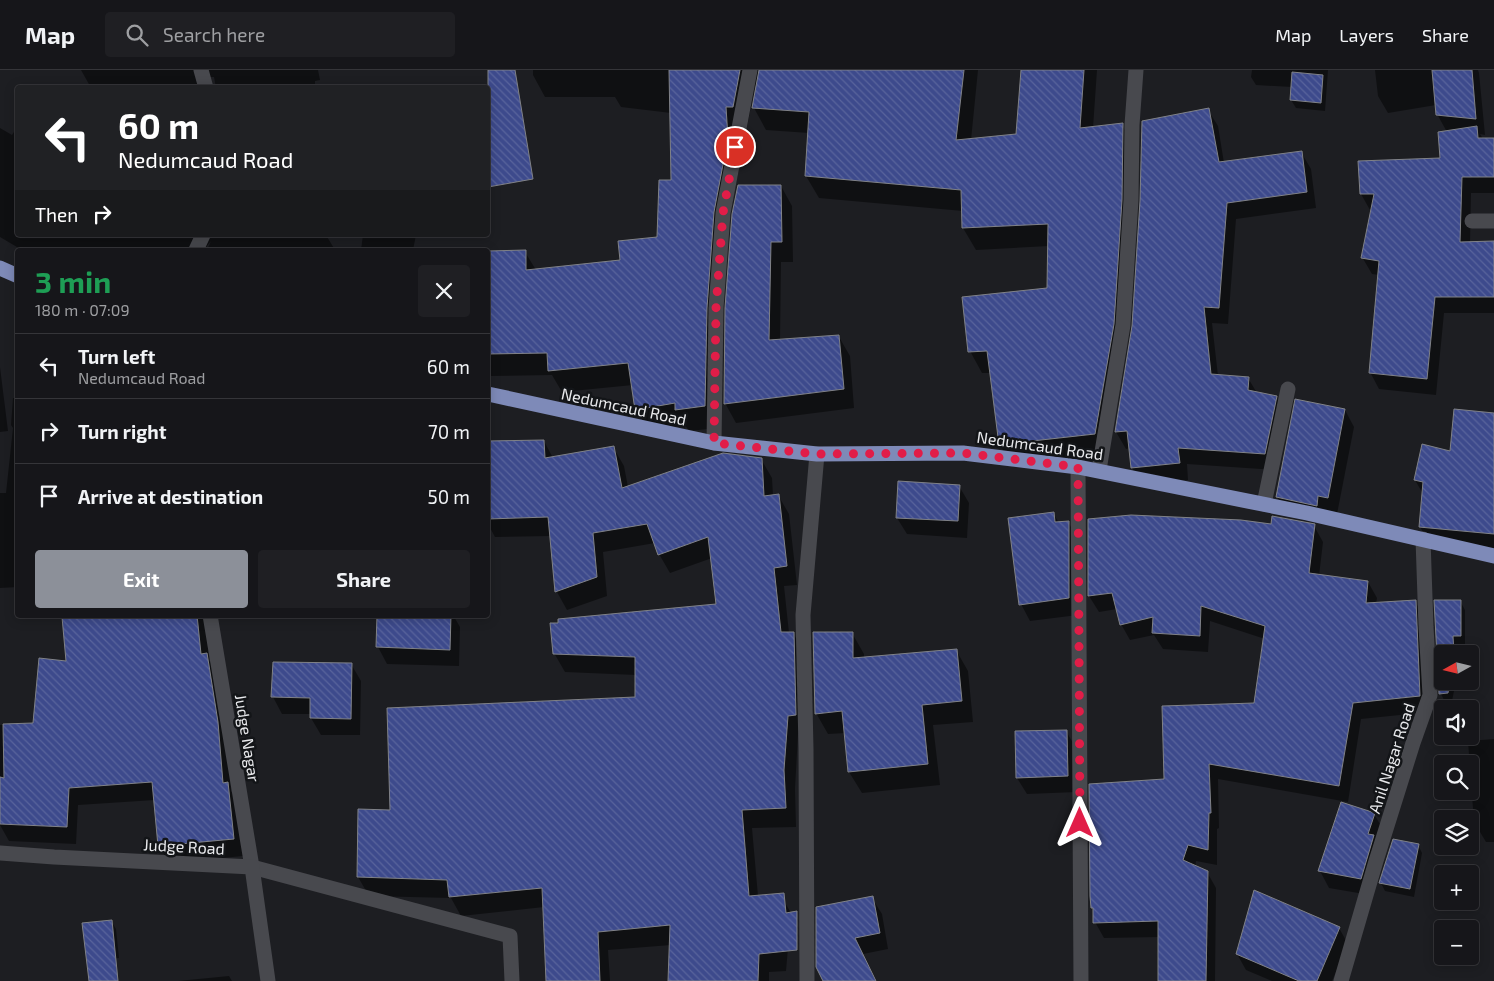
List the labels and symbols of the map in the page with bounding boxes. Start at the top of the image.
pin [714,126,756,168]
street label: Nedumcaud Road [560,383,688,429]
street label: Nedumcaud Road [976,427,1104,463]
north arrow [1434,645,1479,690]
street label: Judge Nagar [232,693,264,784]
street label: Anil Nagar Road [1364,700,1418,816]
position arrow [1053,796,1105,848]
street label: Judge Road [143,834,225,858]

